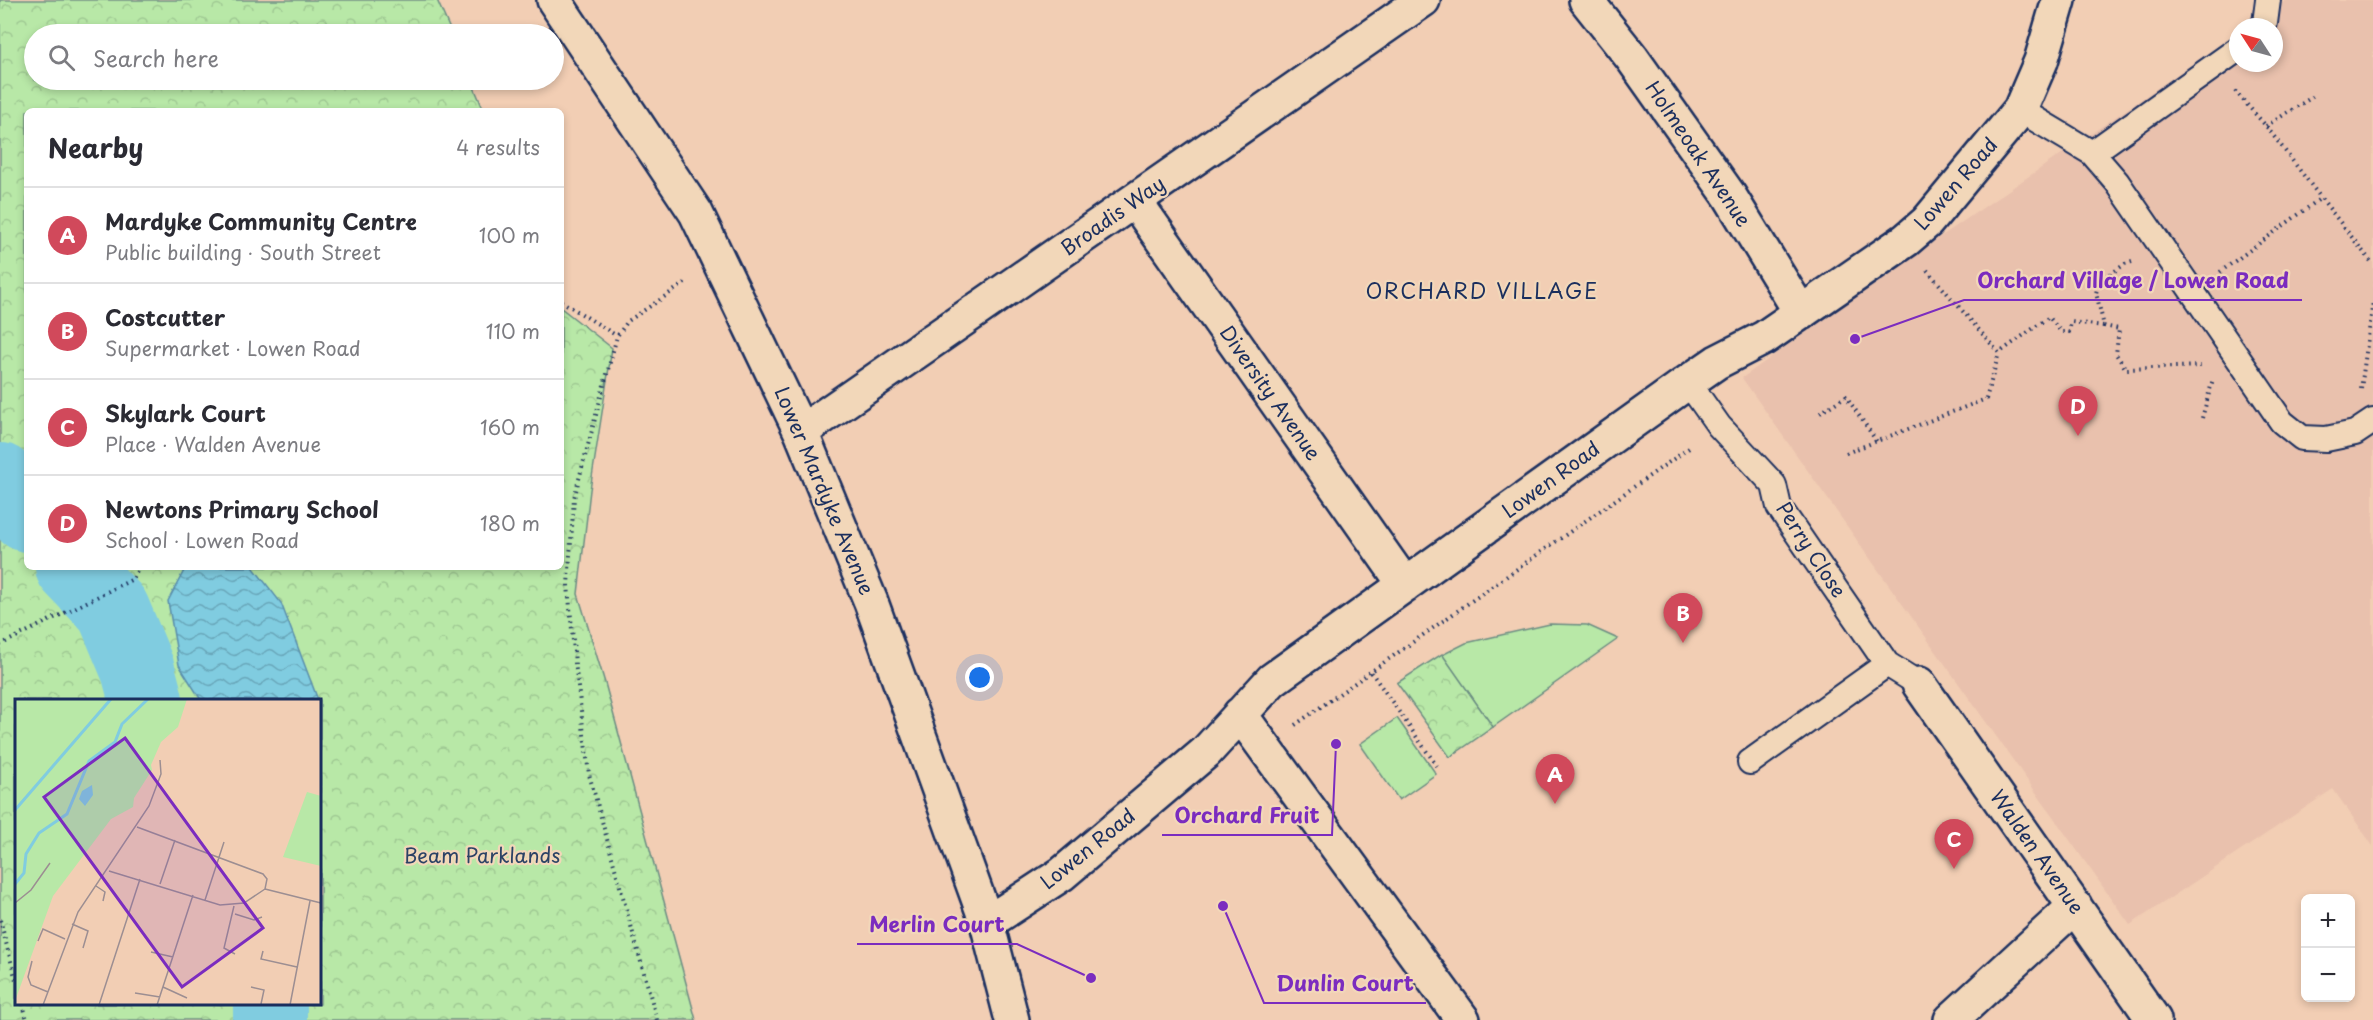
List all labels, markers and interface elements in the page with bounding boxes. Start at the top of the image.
north arrow [2229,18,2283,72]
search box [24,24,564,90]
icon: search [45,41,78,74]
text: Search here [93,41,219,74]
street label: Holmeoak Avenue [1639,74,1759,233]
text: Nearby [48,128,143,167]
street label: Lowen Road [1906,130,2004,236]
text: 4 results [456,132,540,162]
street label: Broadis Way [1054,168,1171,262]
text: Mardyke Community Centre [105,204,417,237]
text: A [60,220,75,250]
text: 100 m [479,220,540,250]
text: Public building · South Street [105,237,381,267]
callout: Orchard Village / Lowen Road [1964,261,2302,300]
text: Orchard Village / Lowen Road [1977,263,2289,295]
district label: ORCHARD VILLAGE [1365,274,1599,306]
text: Costcutter [105,300,225,333]
text: B [61,316,74,346]
text: 110 m [486,316,540,346]
street label: Diversity Avenue [1213,319,1329,466]
text: Supermarket · Lowen Road [105,333,361,363]
street label: Lower Mardyke Avenue [767,382,882,599]
pin: D [2058,386,2098,436]
text: Skylark Court [105,396,266,429]
text: C [60,412,75,442]
text: 160 m [480,412,540,442]
text: Place · Walden Avenue [105,429,321,459]
street label: Lowen Road [1495,433,1606,525]
text: Newtons Primary School [105,492,379,525]
street label: Perry Close [1770,496,1854,603]
text: D [60,508,75,538]
text: 180 m [480,508,540,538]
text: School · Lowen Road [105,525,299,555]
pin: B [1664,594,1702,643]
your location [965,663,994,692]
inset map [15,699,321,1005]
pin: A [1536,754,1574,804]
street label: Walden Avenue [1984,783,2092,920]
callout: Orchard Fruit [1162,796,1332,835]
text: Orchard Fruit [1174,798,1320,830]
street label: Lowen Road [1033,800,1141,896]
pin: C [1934,820,1974,869]
park label: Beam Parklands [404,840,560,870]
map controls [2301,894,2355,1002]
button: + [2301,894,2355,948]
callout: Merlin Court [857,905,1017,944]
text: Merlin Court [869,907,1005,939]
button: − [2301,948,2355,1002]
callout: Dunlin Court [1264,964,1426,1003]
text: Dunlin Court [1276,966,1414,998]

